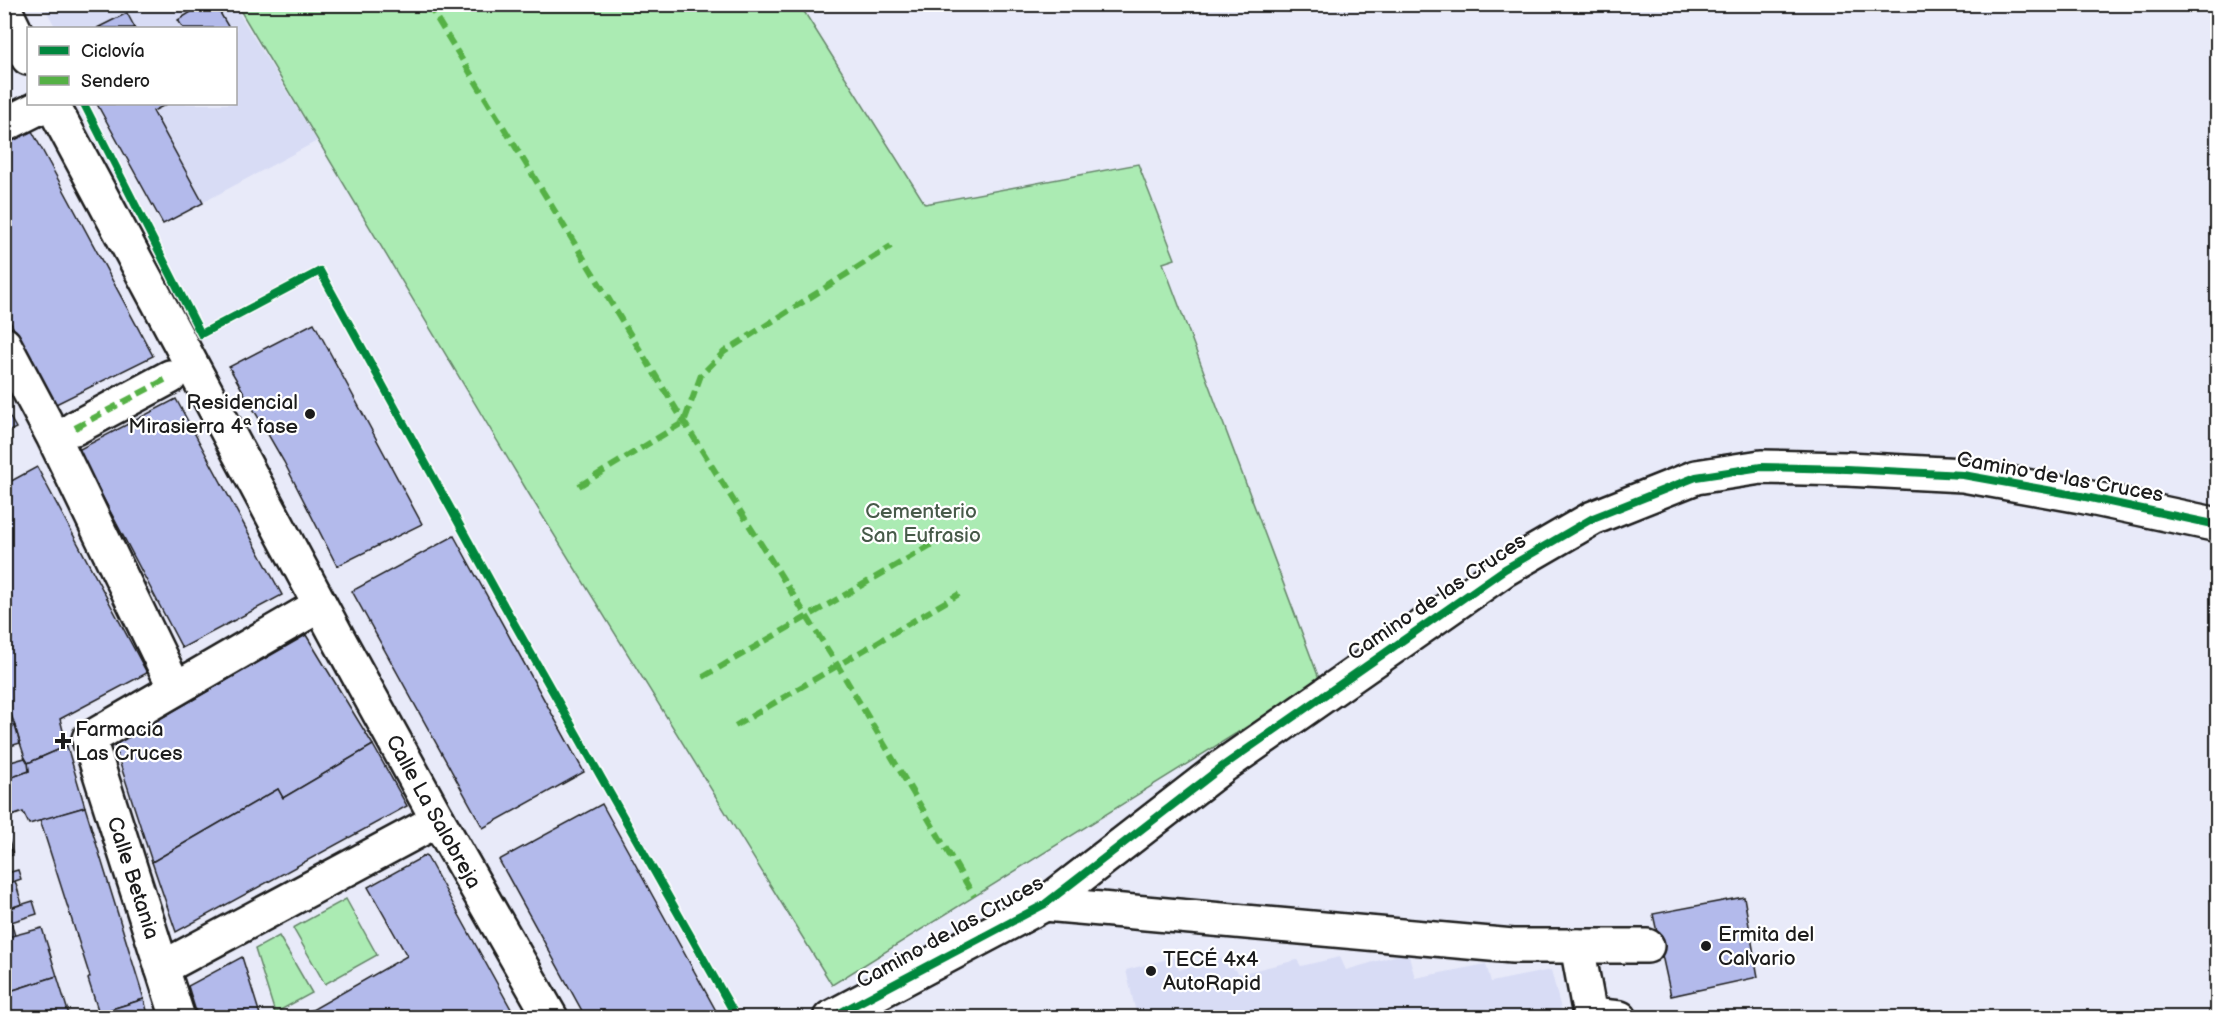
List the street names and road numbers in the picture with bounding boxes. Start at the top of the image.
street label: Camino de las Cruces [1955,447,2165,507]
street label: Camino de las Cruces [1343,528,1531,666]
street label: Calle La Salobreja [381,730,487,893]
street label: Calle Betania [101,814,165,942]
street label: Camino de las Cruces [852,870,1048,994]

